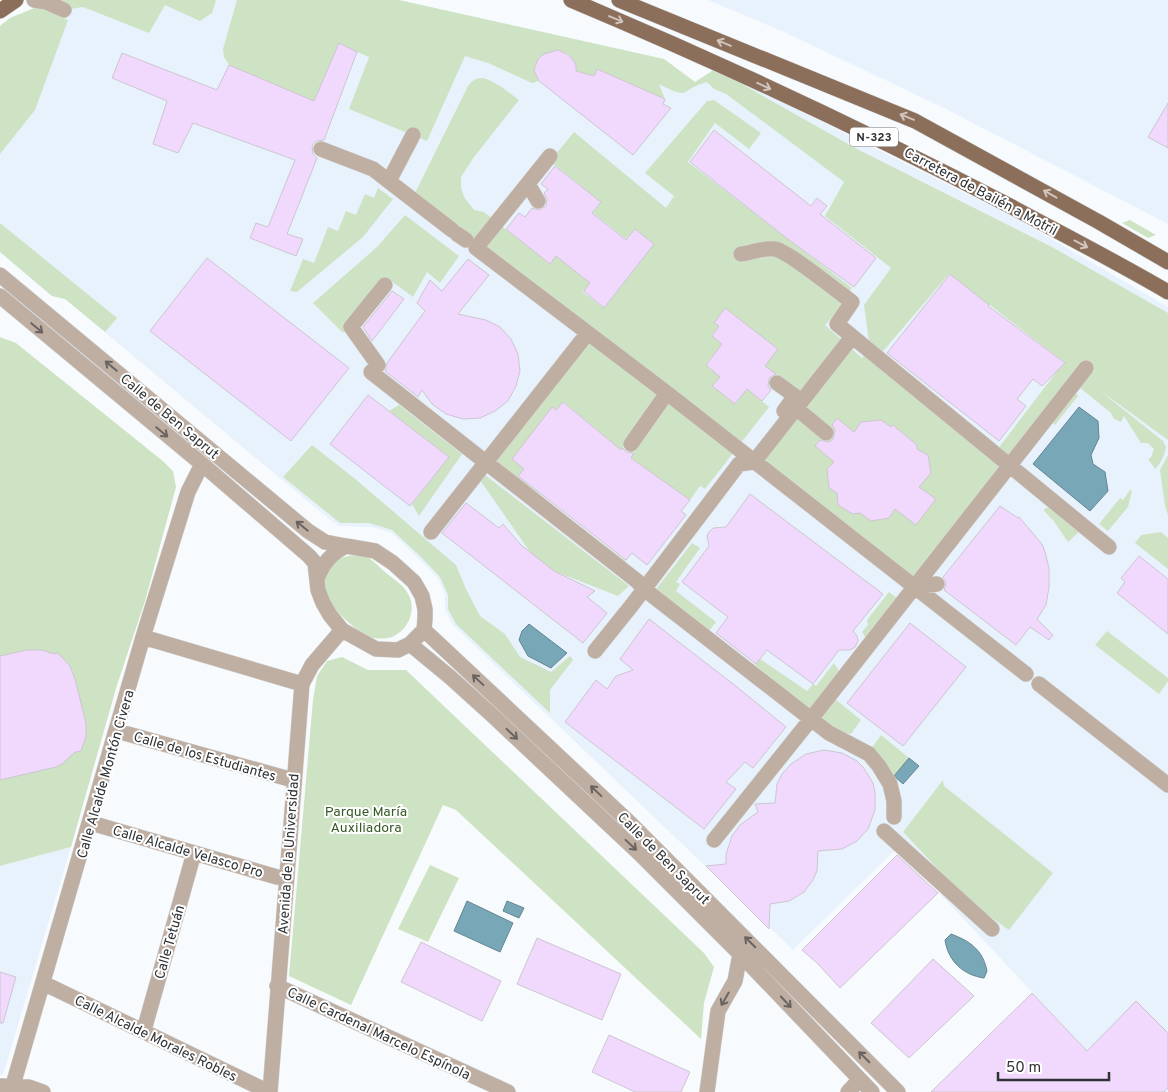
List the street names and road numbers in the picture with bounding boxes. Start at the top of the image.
road number: N-323 [850,128,898,146]
street label: Carretera de Bailén a Motril [901,145,1060,240]
street label: Calle de Ben Saprut [116,371,222,463]
street label: Calle Alcalde Montón Civera [74,688,139,861]
street label: Calle de los Estudiantes [131,729,278,786]
street label: Avenida de la Universidad [275,773,304,935]
street label: Calle de Ben Saprut [613,809,713,909]
street label: Calle Alcalde Velasco Pro [110,823,265,882]
street label: Calle Tetuán [152,903,189,981]
street label: Calle Cardenal Marcelo Espínola [284,984,473,1084]
street label: Calle Alcalde Morales Robles [71,993,239,1086]

